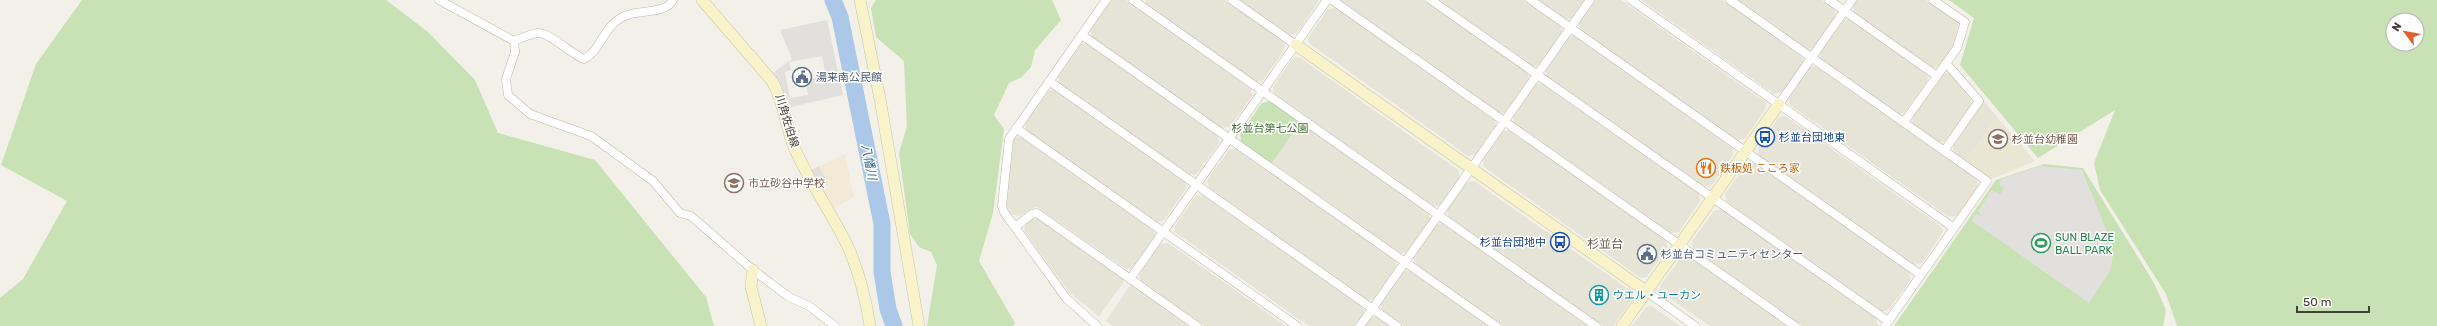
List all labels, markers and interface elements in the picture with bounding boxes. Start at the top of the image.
north arrow [2385,12,2425,52]
text: N [2389,20,2405,34]
public building icon: 湯来南公民館 [791,66,813,88]
place label: 湯来南公民館 [816,71,882,84]
street label: 川角佐伯線 [773,93,801,149]
park label: 杉並台第七公園 [1232,122,1309,135]
bus stop icon: 杉並台団地東 [1754,126,1776,148]
school or university icon: 杉並台幼稚園 [1987,128,2009,150]
place label: 杉並台団地東 [1779,131,1845,144]
place label: 杉並台幼稚園 [2012,133,2078,146]
water label: 八幡川 [859,143,880,183]
restaurant icon: 鉄板処 こころ家 [1695,157,1717,179]
place label: 鉄板処 こころ家 [1720,162,1800,175]
school or university icon: 市立砂谷中学校 [723,172,745,194]
place label: 市立砂谷中学校 [748,177,825,190]
bus stop icon: 杉並台団地中 [1549,231,1571,253]
place label: SUN BLAZE BALL PARK [2055,231,2114,257]
sports icon: SUN BLAZE BALL PARK [2030,232,2052,254]
place label: 杉並台団地中 [1480,236,1546,249]
district label: 杉並台 [1587,237,1623,251]
public building icon: 杉並台コミュニティセンター [1636,243,1658,265]
place label: 杉並台コミュニティセンター [1661,248,1803,261]
building icon: ウエル・ユーカン [1588,284,1610,306]
scale bar [2297,288,2369,314]
place label: ウエル・ユーカン [1613,289,1701,302]
text: 50 m [2303,295,2331,309]

